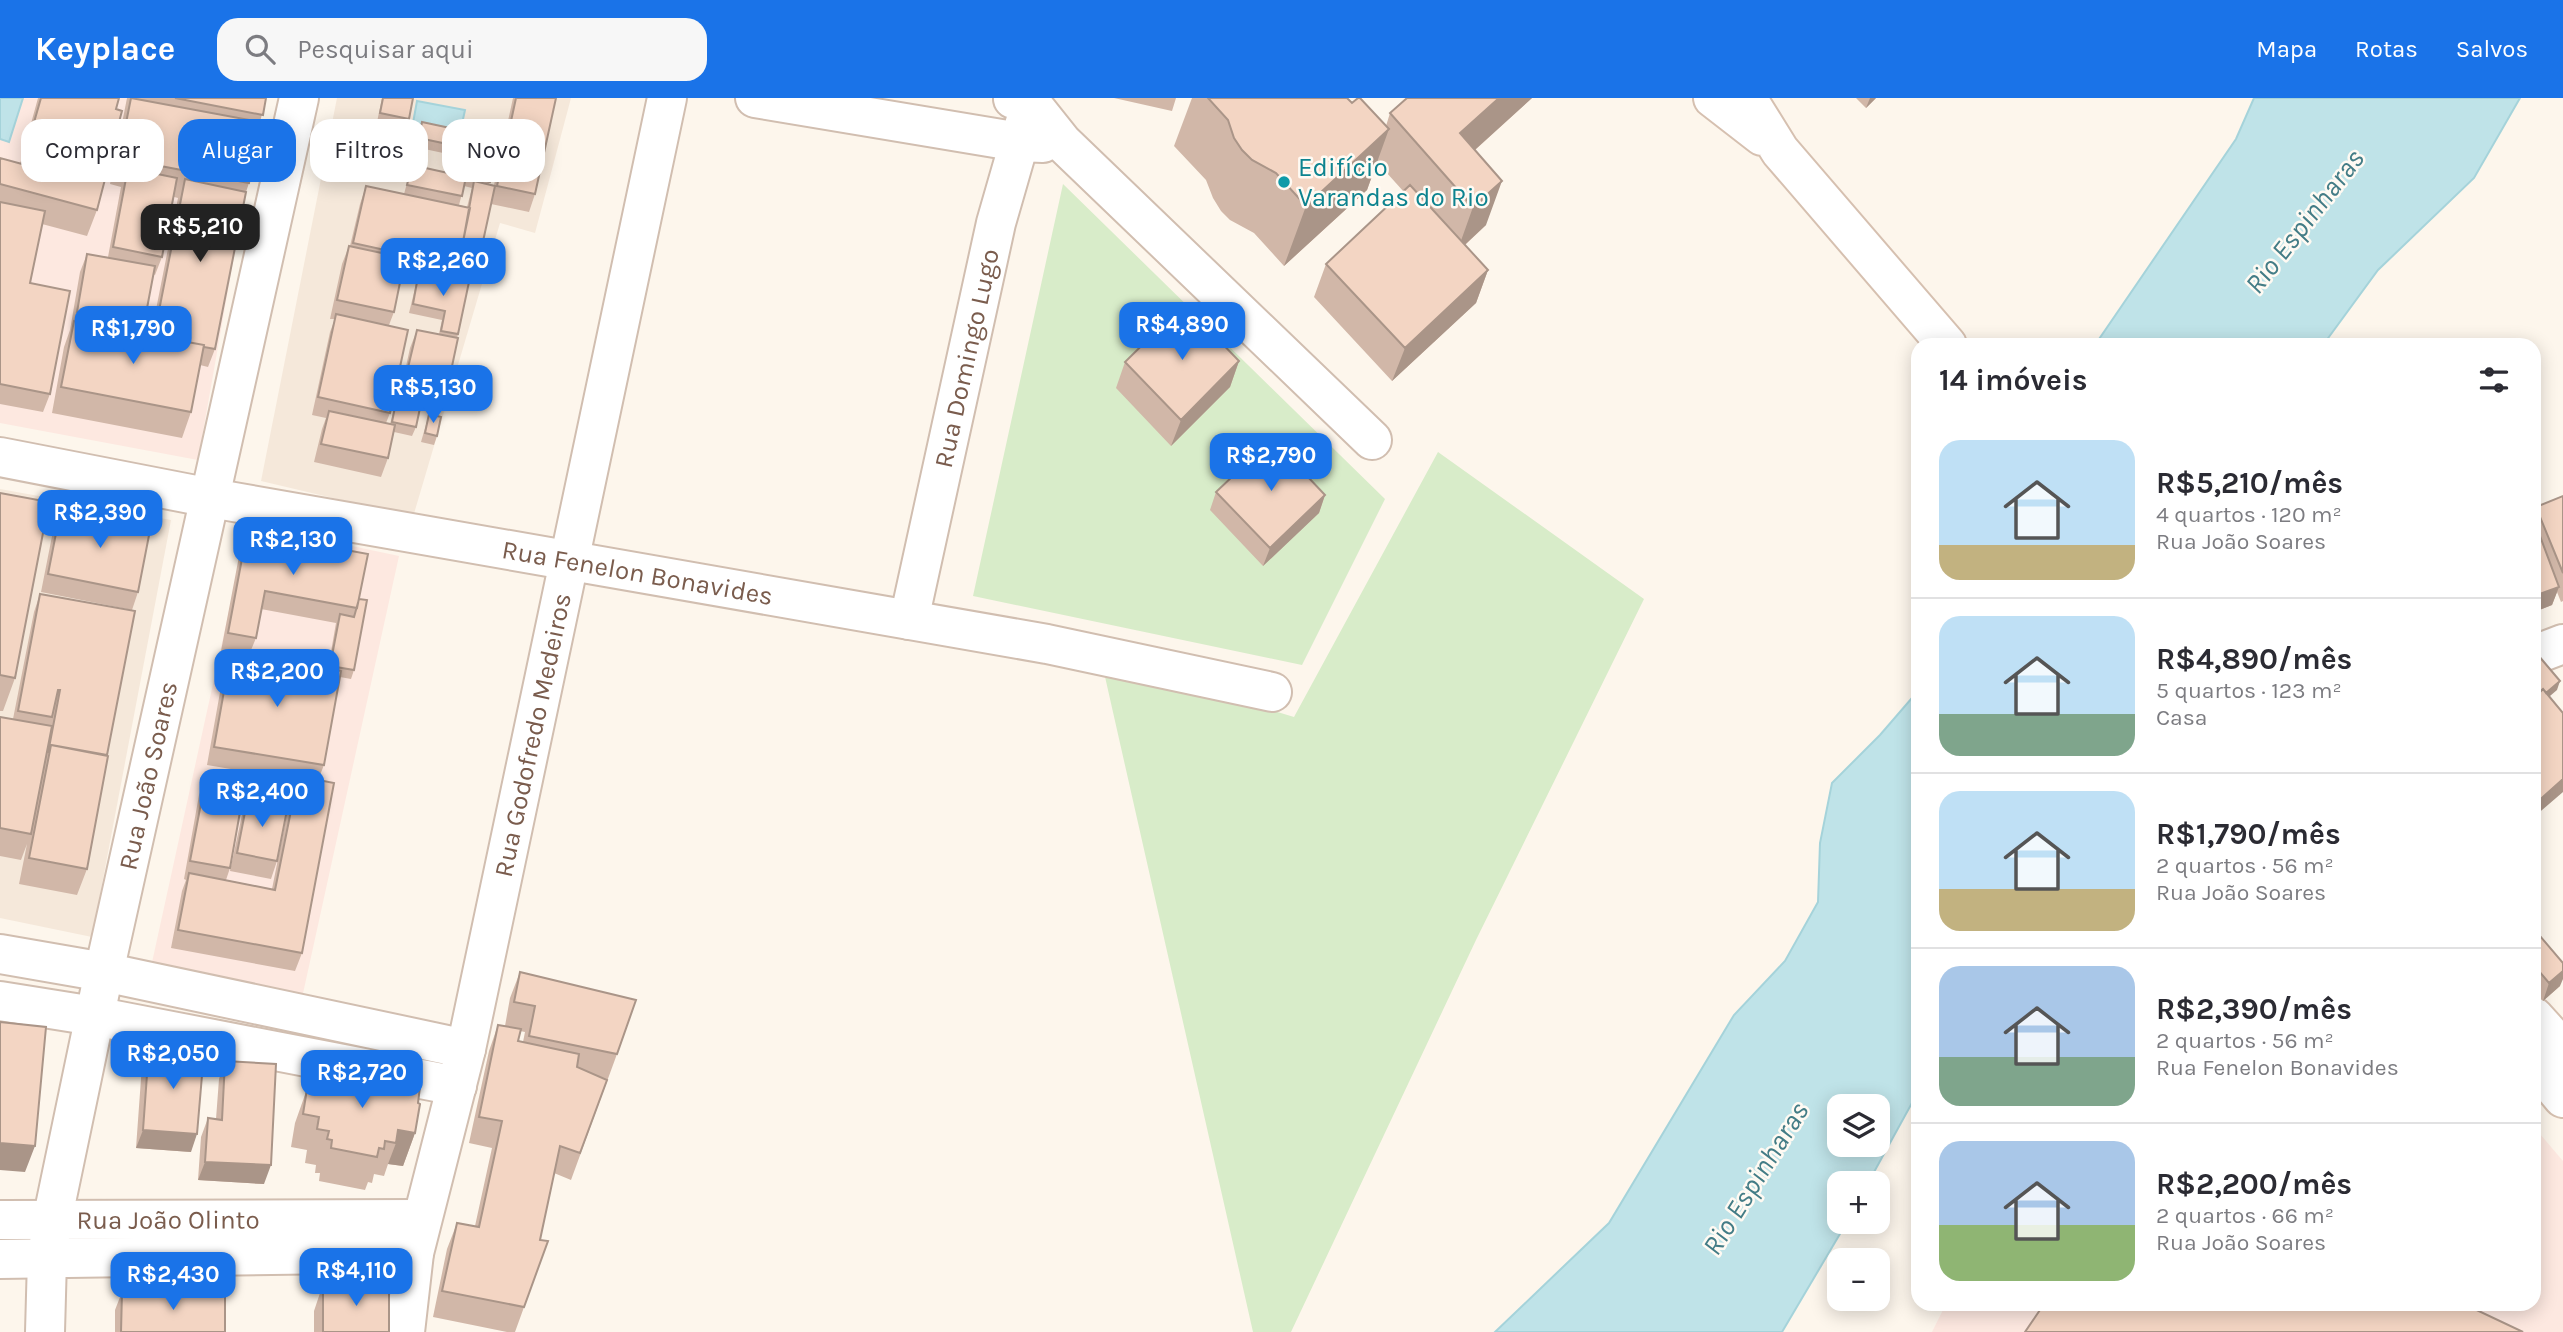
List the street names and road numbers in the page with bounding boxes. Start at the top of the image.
street label: Rua Domingo Lugo [928,246,1006,471]
street label: Rua Fenelon Bonavides [500,534,775,612]
street label: Rua Godofredo Medeiros [488,590,578,880]
street label: Rua João Soares [112,678,184,873]
street label: Rua João Olinto [76,1204,260,1236]

